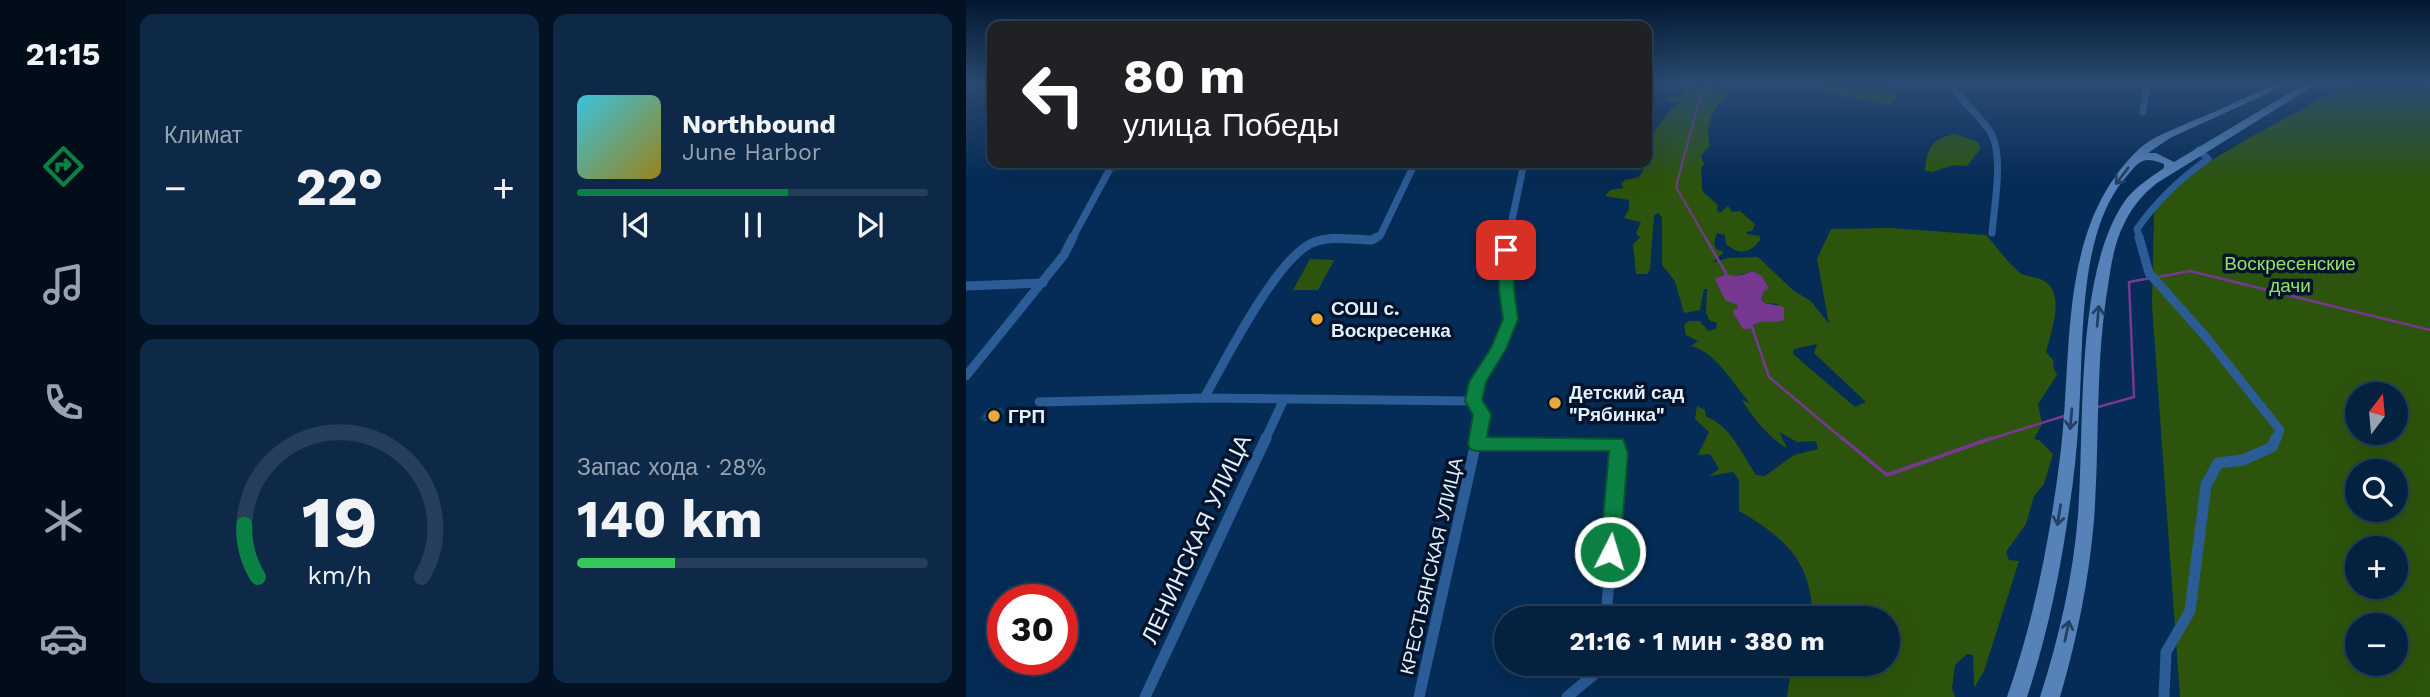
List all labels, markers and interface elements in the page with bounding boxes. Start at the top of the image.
text: 21:15 [26,35,100,73]
text: 80 m [1123,47,1245,105]
icon: left [1008,49,1099,140]
text: улица Победы [1123,106,1339,144]
text: Northbound [682,109,836,139]
text: Климат [164,122,242,149]
text: June Harbor [682,139,821,166]
icon: directions [39,142,88,191]
text: 22° [296,157,383,218]
text: − [164,166,187,210]
text: + [492,166,515,210]
one-way arrow [2114,167,2129,185]
icon: previous [617,206,655,244]
icon: pause [734,206,772,244]
icon: next [851,206,889,244]
pin [1476,220,1536,280]
icon: arrive [1487,231,1525,269]
park label: Воскресенские дачи [2224,252,2356,297]
icon: music [39,260,88,309]
place label: СОШ с. Воскресенка [1331,297,1451,342]
one-way arrow [2092,305,2105,327]
marker: СОШ с. Воскресенка [1309,311,1325,327]
icon: phone [39,378,88,427]
place label: Детский сад "Рябинка" [1569,381,1684,426]
north arrow [2345,382,2408,444]
map controls [2345,382,2408,676]
marker: Детский сад "Рябинка" [1547,395,1563,411]
place label: ГРП [1008,405,1045,428]
one-way arrow [2065,407,2078,429]
marker: ГРП [986,408,1002,424]
street label: ЛЕНИНСКАЯ УЛИЦА [1136,430,1257,648]
text: Запас хода · 28% [577,454,766,481]
street label: КРЕСТЬЯНСКАЯ УЛИЦА [1395,455,1468,677]
button: search [2345,459,2408,522]
text: 19 [301,479,378,565]
text: 140 km [577,489,763,550]
icon: climate [39,496,88,545]
one-way arrow [2052,504,2065,526]
position arrow [1573,515,1647,589]
button: + [2345,536,2408,599]
text: km/h [307,561,372,590]
speed limit sign: 30 [987,584,1078,675]
button: − [2345,613,2408,676]
icon: car [39,614,88,663]
one-way arrow [2061,620,2075,643]
text: 21:16 · 1 мин · 380 m [1569,626,1825,656]

